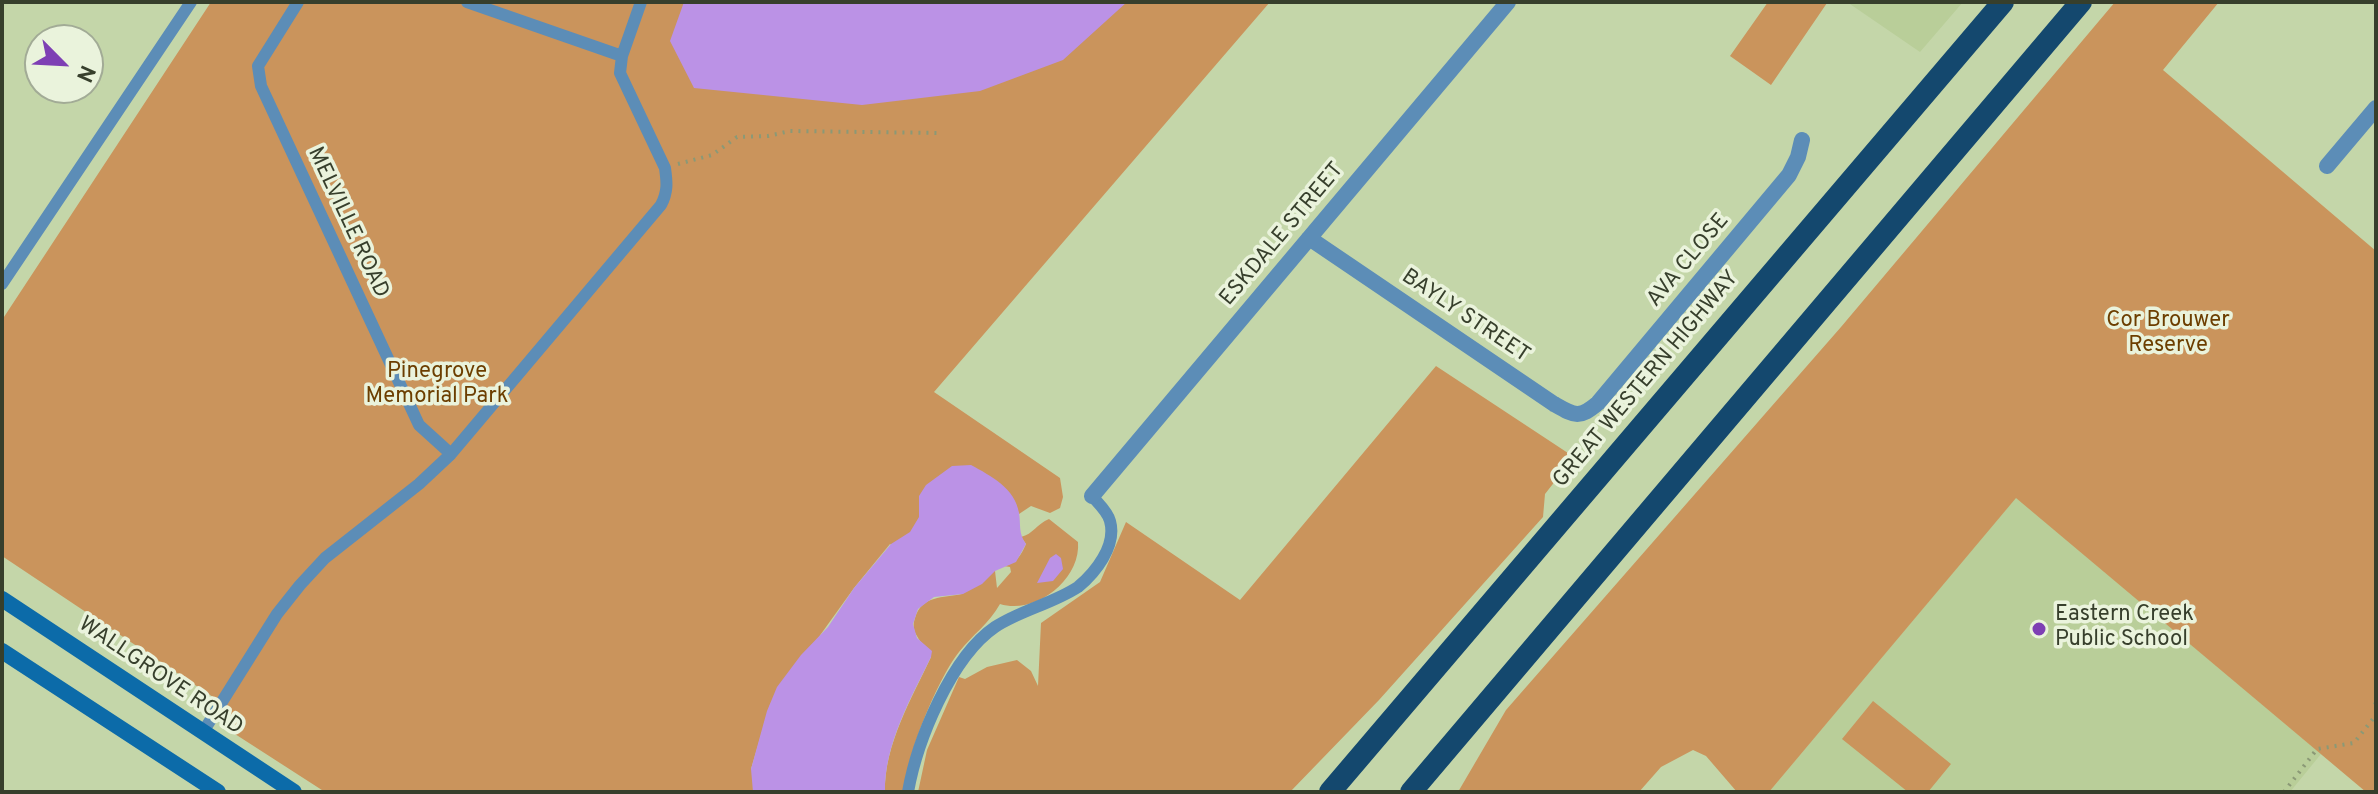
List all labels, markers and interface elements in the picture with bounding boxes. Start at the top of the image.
north arrow [24,24,104,104]
text: N [69,60,100,86]
street label: MELVILLE ROAD [300,143,394,303]
street label: ESKDALE STREET [1215,158,1351,312]
street label: AVA CLOSE [1642,209,1736,313]
street label: BAYLY STREET [1396,264,1534,370]
street label: GREAT WESTERN HIGHWAY [1549,266,1745,494]
park label: Cor Brouwer Reserve [2106,309,2230,360]
park label: Pinegrove Memorial Park [366,360,508,412]
place label: Eastern Creek Public School [2055,603,2194,654]
street label: WALLGROVE ROAD [73,612,247,742]
marker: Eastern Creek Public School [2030,620,2048,638]

